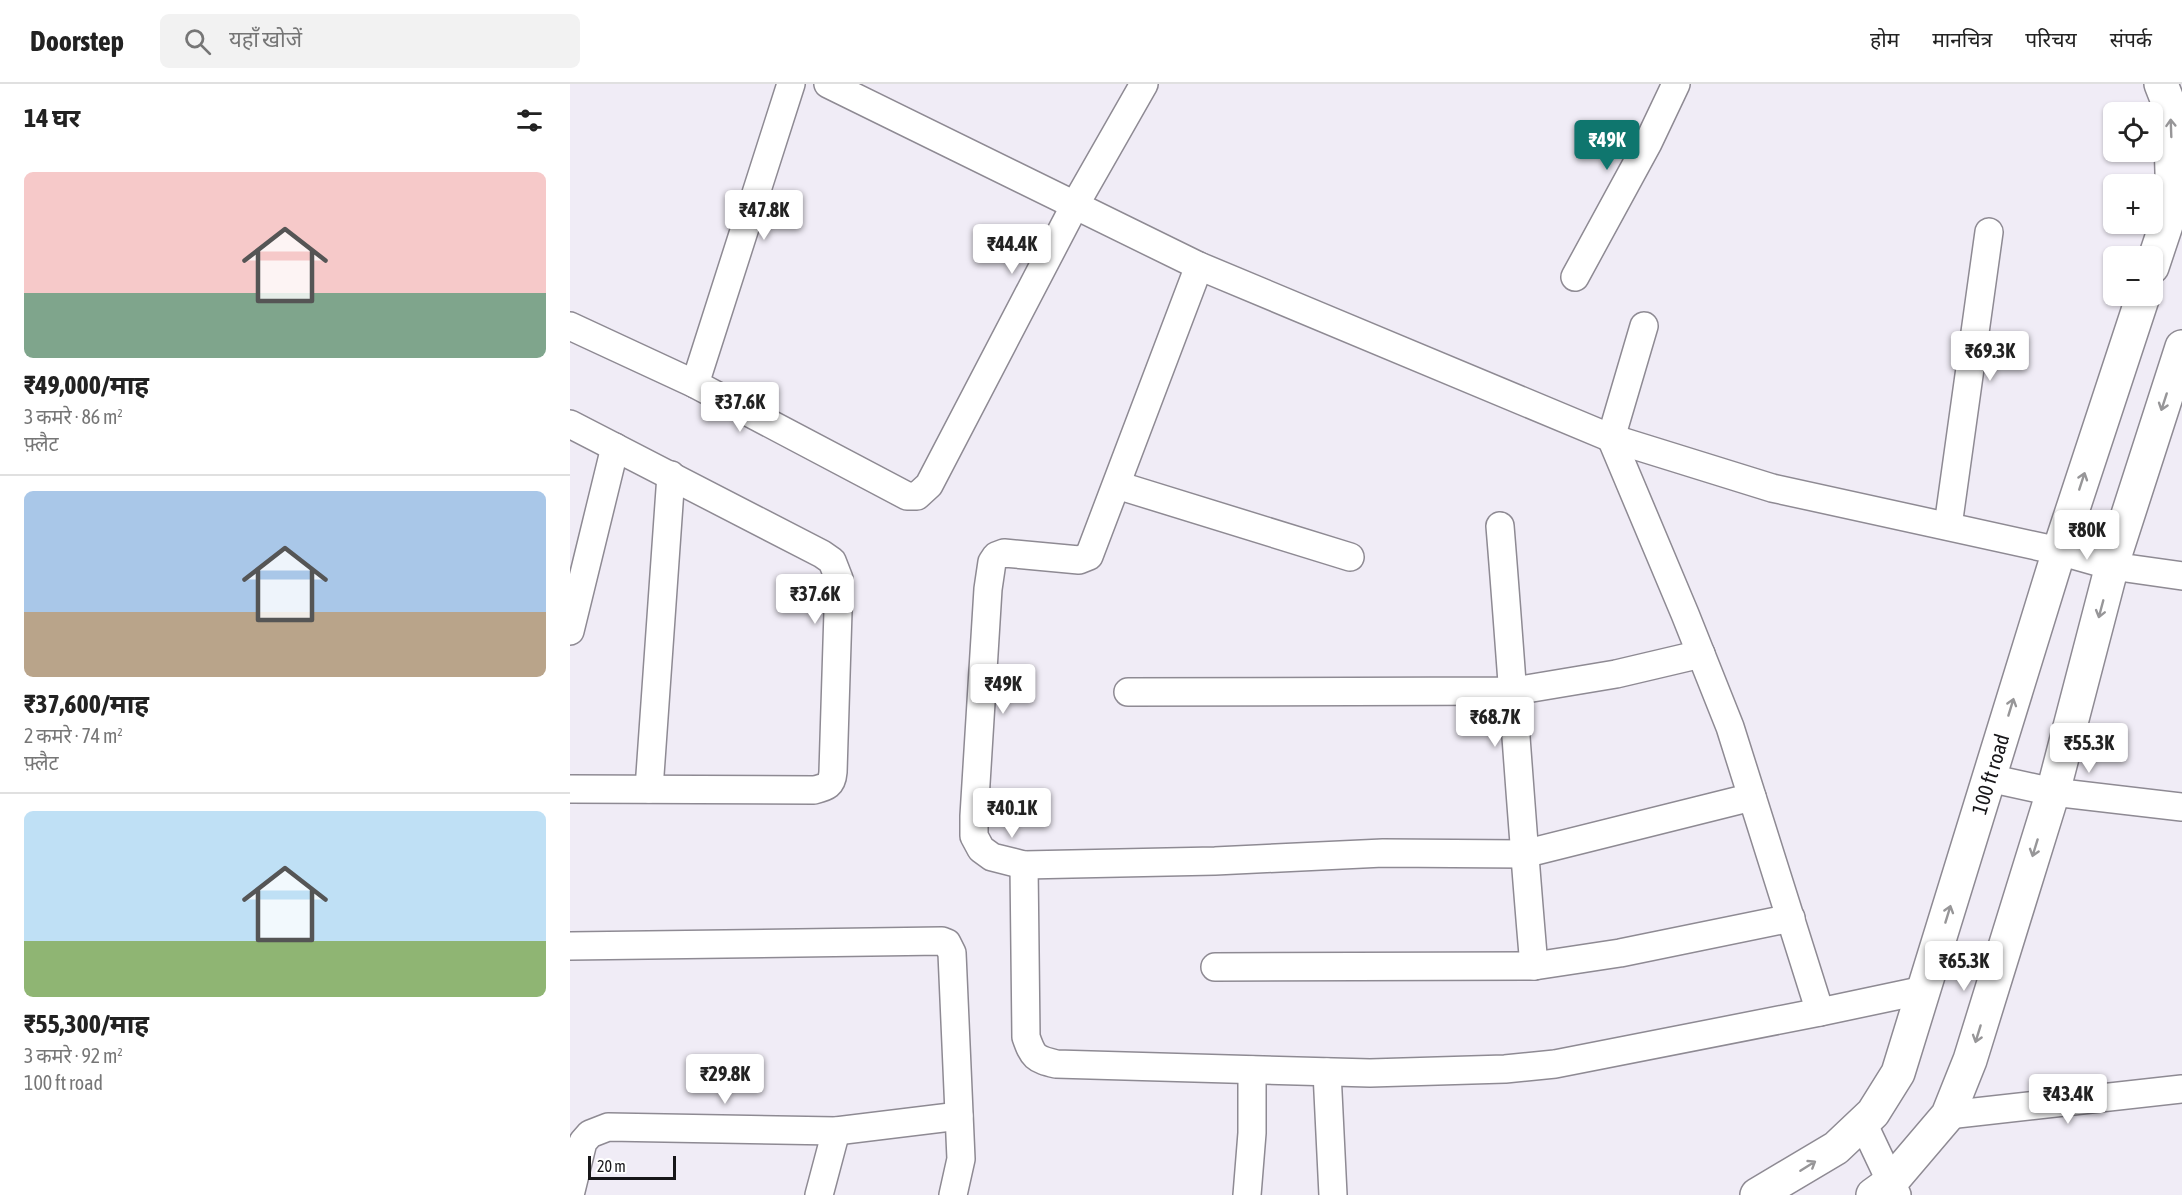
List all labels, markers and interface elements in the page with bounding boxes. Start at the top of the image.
search box [160,14,580,68]
text: Doorstep [30,25,124,57]
icon: search [181,25,214,58]
text: यहाँ खोजें [229,26,302,52]
text: होम [1870,27,1899,51]
text: मानचित्र [1932,27,1992,51]
text: परिचय [2025,27,2077,51]
text: संपर्क [2110,27,2152,51]
map controls [2103,102,2163,306]
button: locate [2103,102,2163,162]
text: 14 घर [24,103,80,133]
icon: filters [513,104,546,137]
one-way arrow [2165,118,2177,138]
pin: ₹49K [1571,120,1643,171]
text: ₹49K [1588,128,1626,151]
button: + [2103,174,2163,234]
pin: ₹47.8K [715,190,813,241]
text: ₹47.8K [739,198,789,221]
icon: home [231,211,339,319]
pin: ₹44.4K [963,224,1061,275]
text: ₹44.4K [987,232,1037,255]
button: − [2103,246,2163,306]
pin: ₹69.3K [1941,331,2039,382]
text: ₹69.3K [1965,339,2015,362]
text: ₹49,000/माह [24,370,149,400]
pin: ₹37.6K [691,382,789,433]
text: ₹37.6K [715,390,765,413]
one-way arrow [2158,392,2169,411]
text: 3 कमरे · 86 m² [24,405,123,428]
text: फ़्लैट [24,432,59,455]
one-way arrow [2077,472,2088,491]
pin: ₹80K [2051,510,2123,561]
text: ₹80K [2068,518,2106,541]
icon: home [231,530,339,638]
pin: ₹37.6K [766,574,864,625]
text: ₹37.6K [790,582,840,605]
one-way arrow [2095,599,2106,618]
pin: ₹49K [967,664,1039,715]
text: ₹49K [984,672,1022,695]
text: ₹37,600/माह [24,689,149,719]
pin: ₹68.7K [1446,697,1544,748]
one-way arrow [2006,698,2017,717]
text: ₹68.7K [1470,705,1520,728]
pin: ₹55.3K [2040,723,2138,774]
text: 2 कमरे · 74 m² [24,724,123,747]
street label: 100 ft road [1966,731,2014,817]
text: ₹55.3K [2064,731,2114,754]
text: फ़्लैट [24,751,59,774]
pin: ₹40.1K [963,788,1061,839]
text: ₹40.1K [987,796,1037,819]
one-way arrow [2029,838,2040,857]
icon: home [231,850,339,958]
one-way arrow [1943,905,1954,924]
pin: ₹65.3K [1915,941,2013,992]
text: ₹65.3K [1939,949,1989,972]
text: ₹55,300/माह [24,1009,149,1039]
one-way arrow [1972,1024,1983,1043]
text: 3 कमरे · 92 m² [24,1044,123,1067]
pin: ₹29.8K [676,1054,774,1105]
text: ₹29.8K [700,1062,750,1085]
text: 100 ft road [24,1071,103,1094]
pin: ₹43.4K [2019,1074,2117,1125]
text: ₹43.4K [2043,1082,2093,1105]
scale bar [588,1153,676,1180]
text: 20 m [597,1157,626,1175]
one-way arrow [1799,1160,1816,1172]

